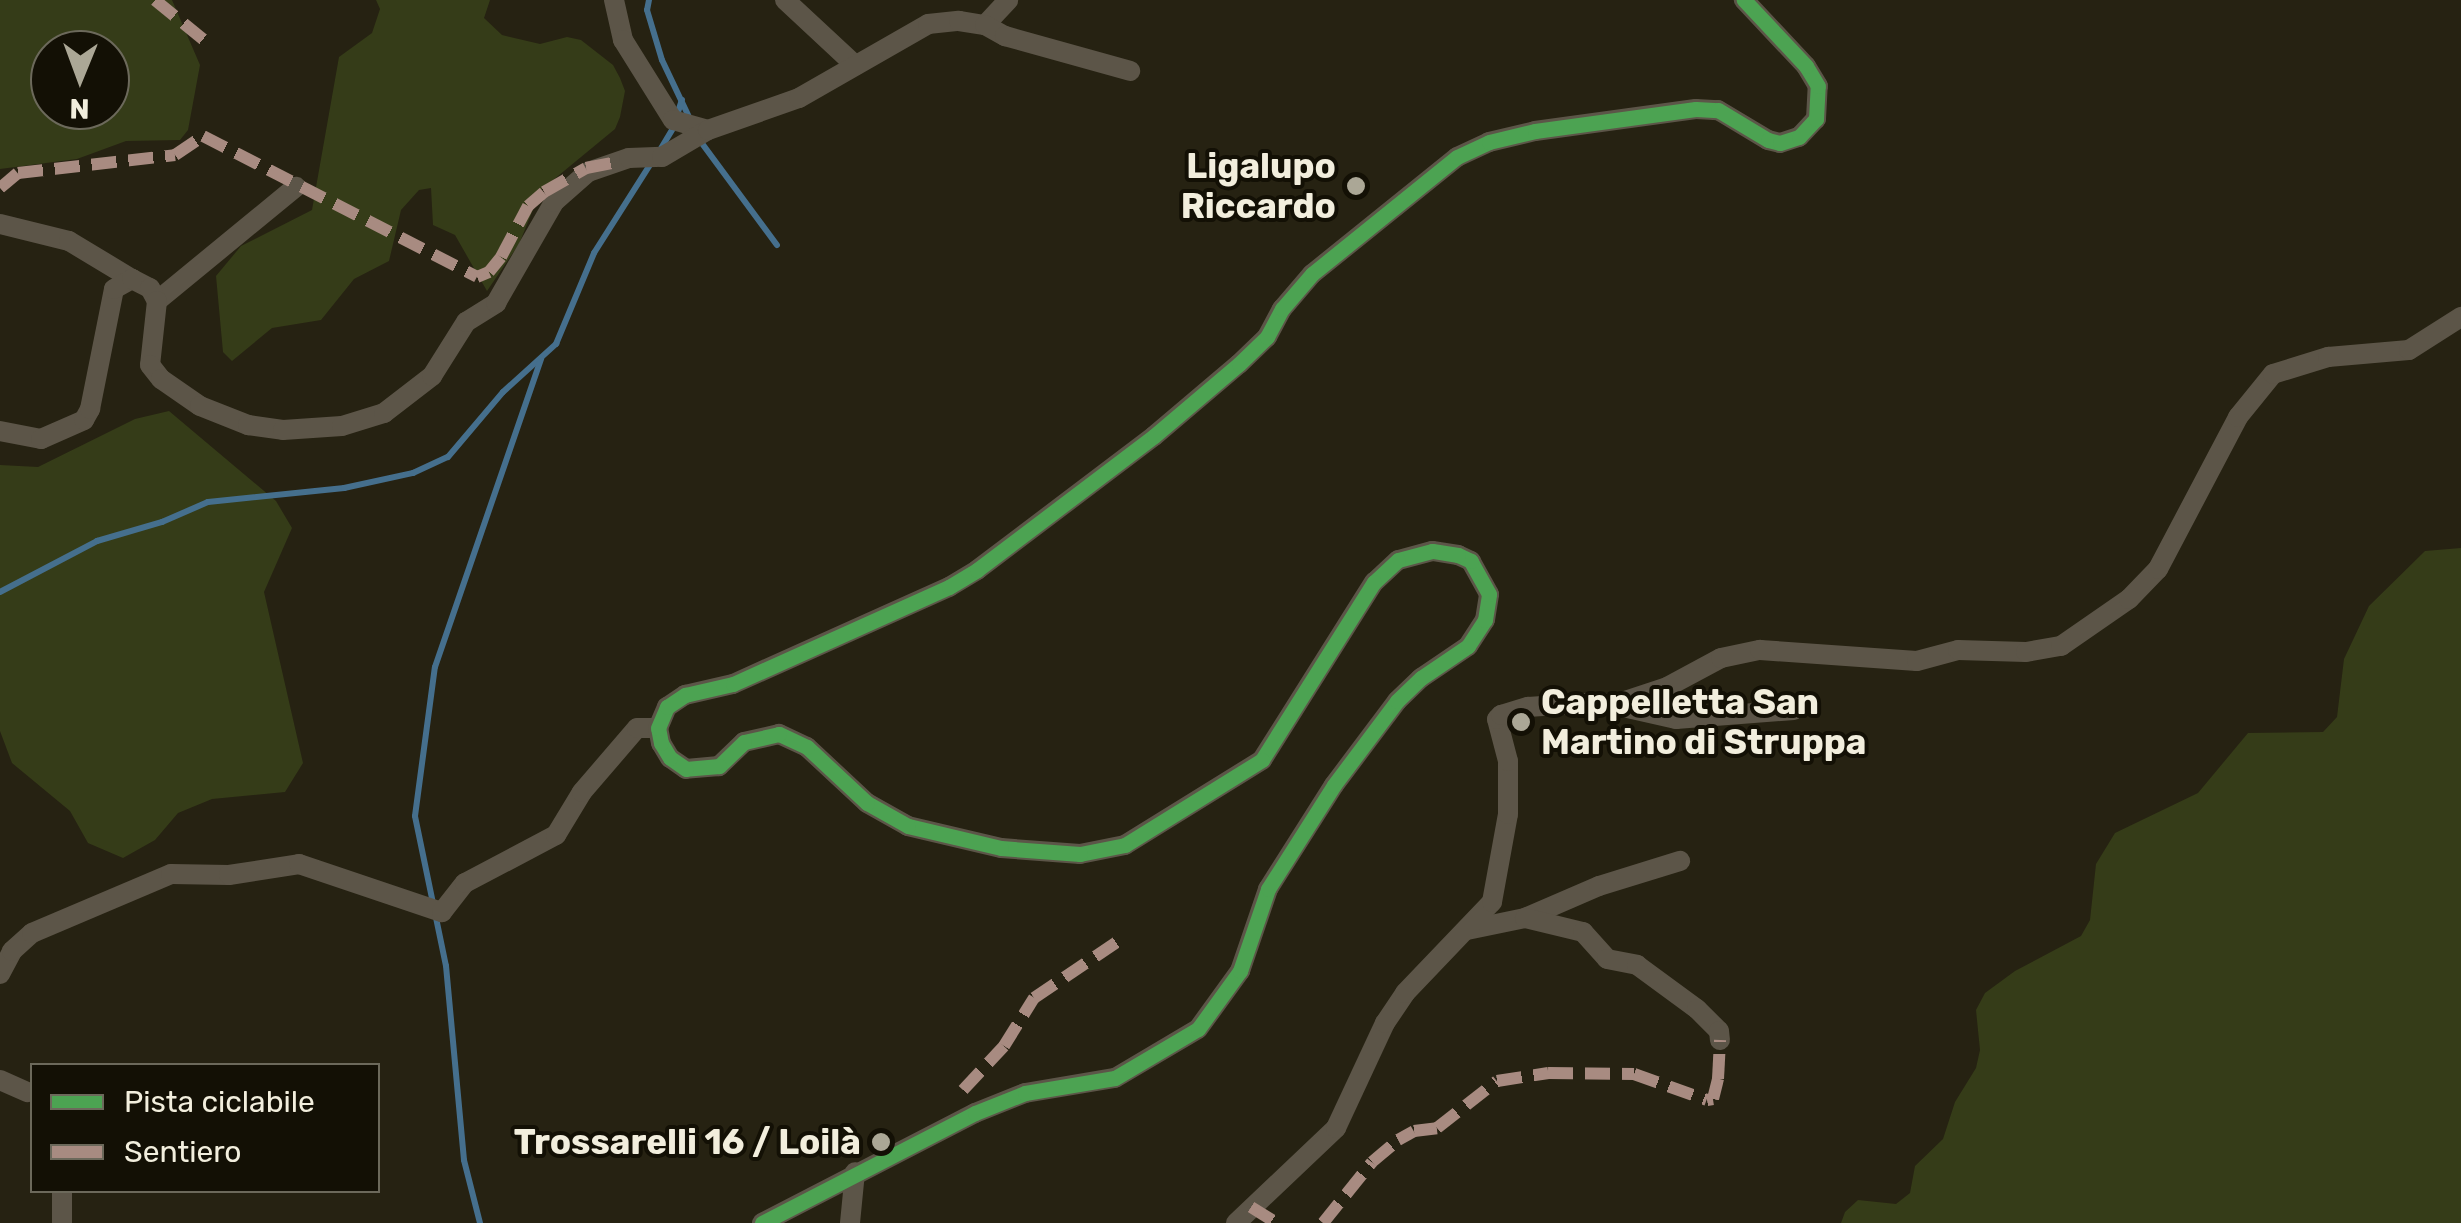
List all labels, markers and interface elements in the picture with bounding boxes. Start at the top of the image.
north arrow [30,30,130,130]
text: N [69,92,90,125]
place label: Ligalupo Riccardo [1181,145,1336,227]
marker: Ligalupo Riccardo [1345,175,1367,197]
place label: Cappelletta San Martino di Struppa [1541,681,1866,763]
marker: Cappelletta San Martino di Struppa [1510,711,1532,733]
legend [30,1063,380,1193]
text: Pista ciclabile [124,1084,315,1120]
place label: Trossarelli 16 / Loilà [514,1121,861,1163]
marker: Trossarelli 16 / Loilà [870,1131,892,1153]
text: Sentiero [124,1134,242,1170]

